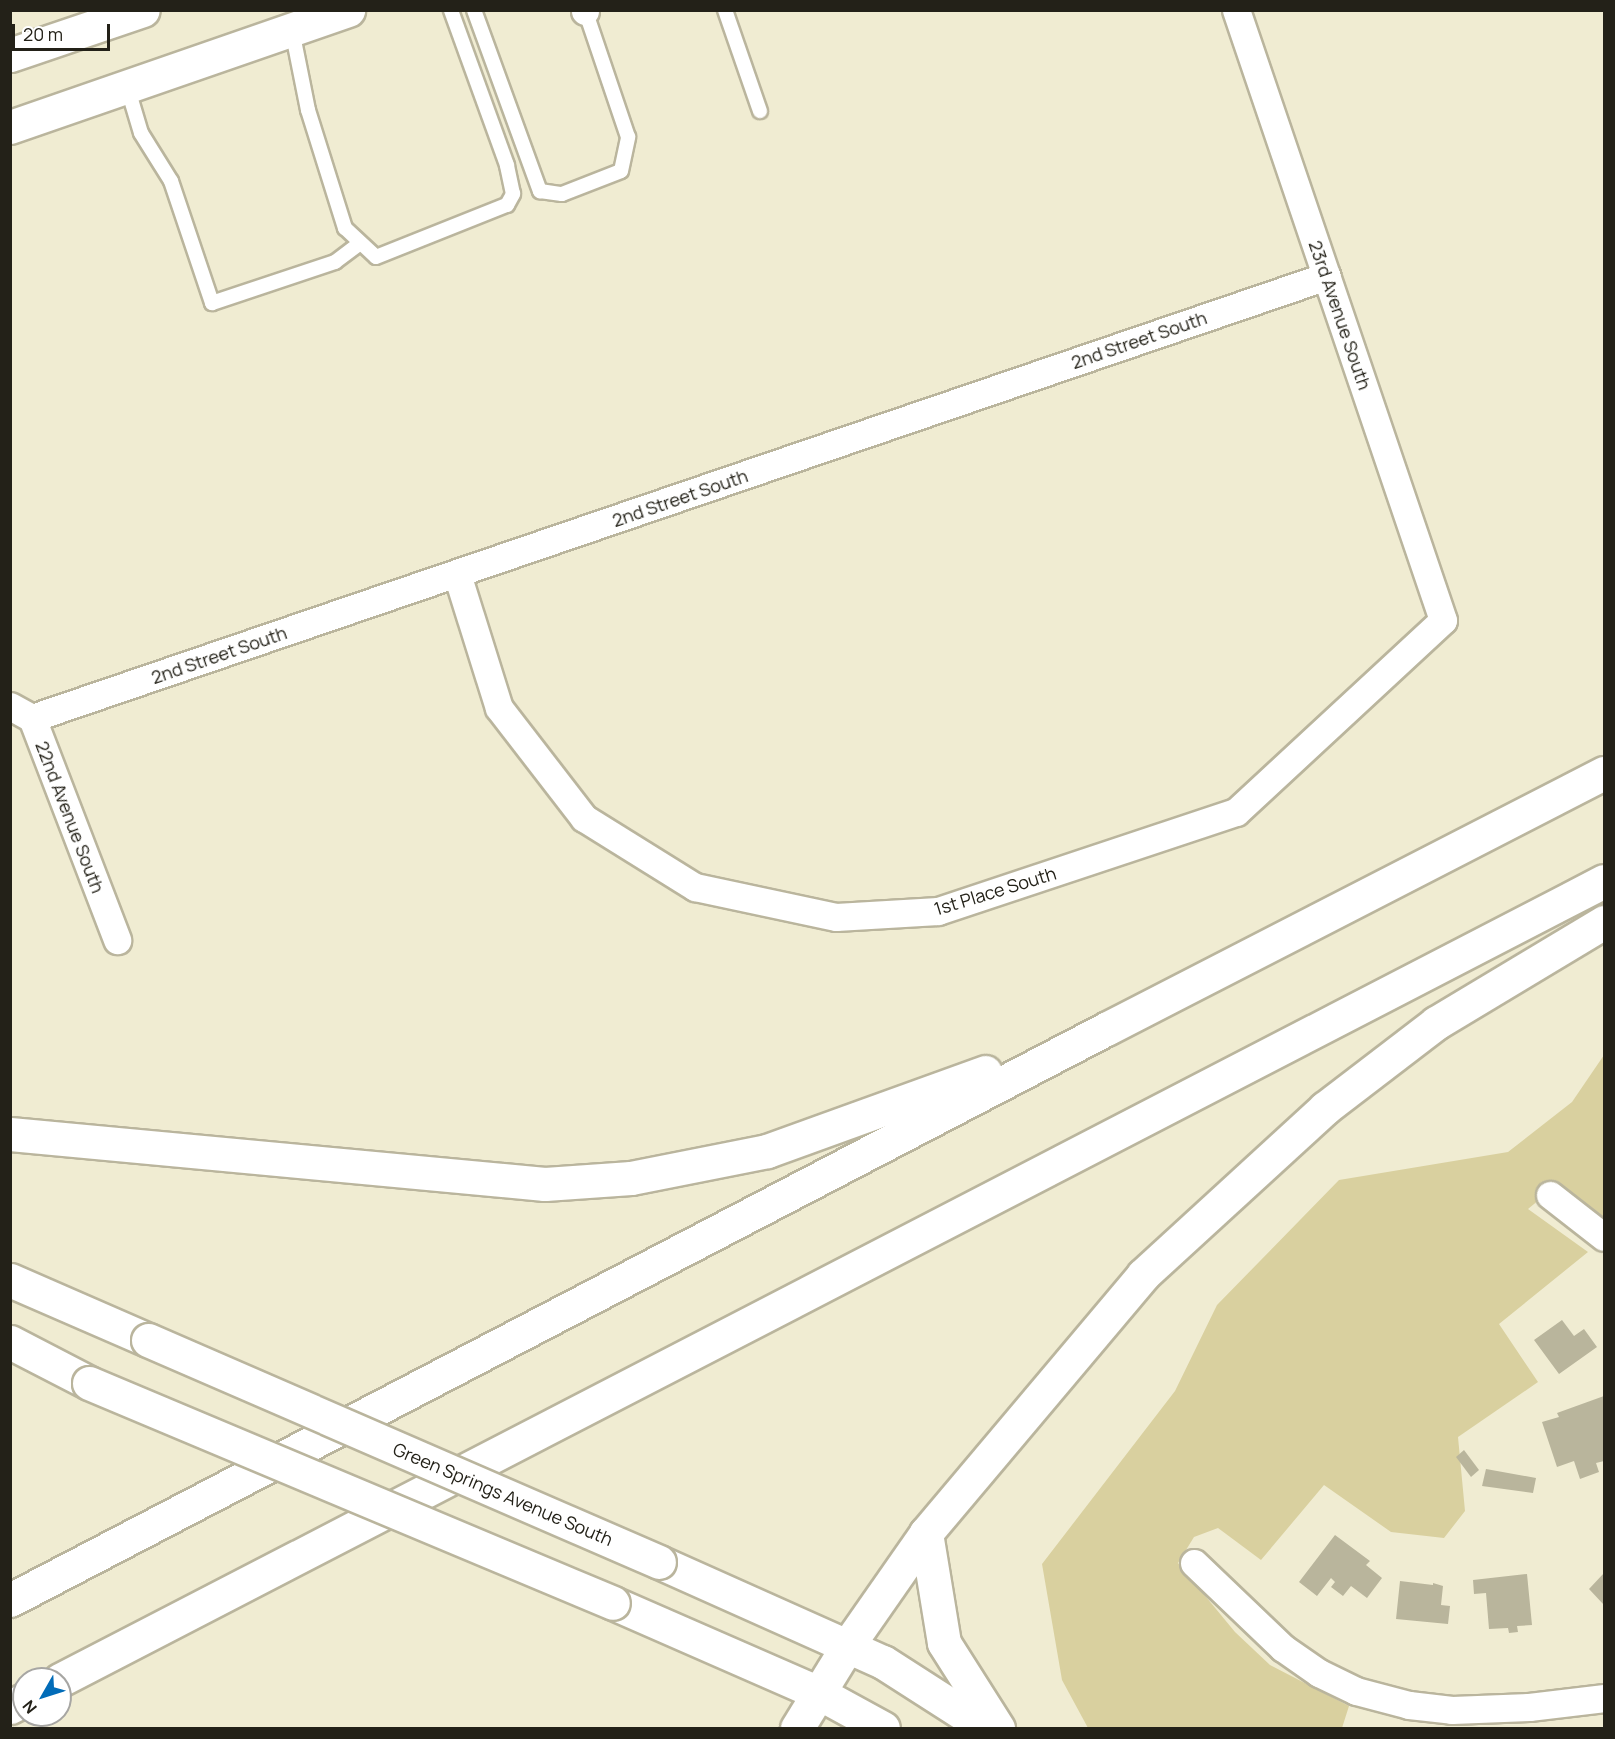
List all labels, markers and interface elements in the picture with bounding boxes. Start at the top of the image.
scale bar [15,12,112,50]
text: 20 m [23,22,63,46]
street label: 23rd Avenue South [1304,238,1376,392]
street label: 2nd Street South [1068,307,1210,373]
street label: 2nd Street South [609,465,751,531]
street label: 2nd Street South [148,622,290,688]
street label: 22nd Avenue South [31,738,109,896]
street label: 1st Place South [931,862,1059,920]
street label: Green Springs Avenue South [390,1438,616,1550]
north arrow [12,1667,72,1727]
text: N [17,1696,42,1718]

